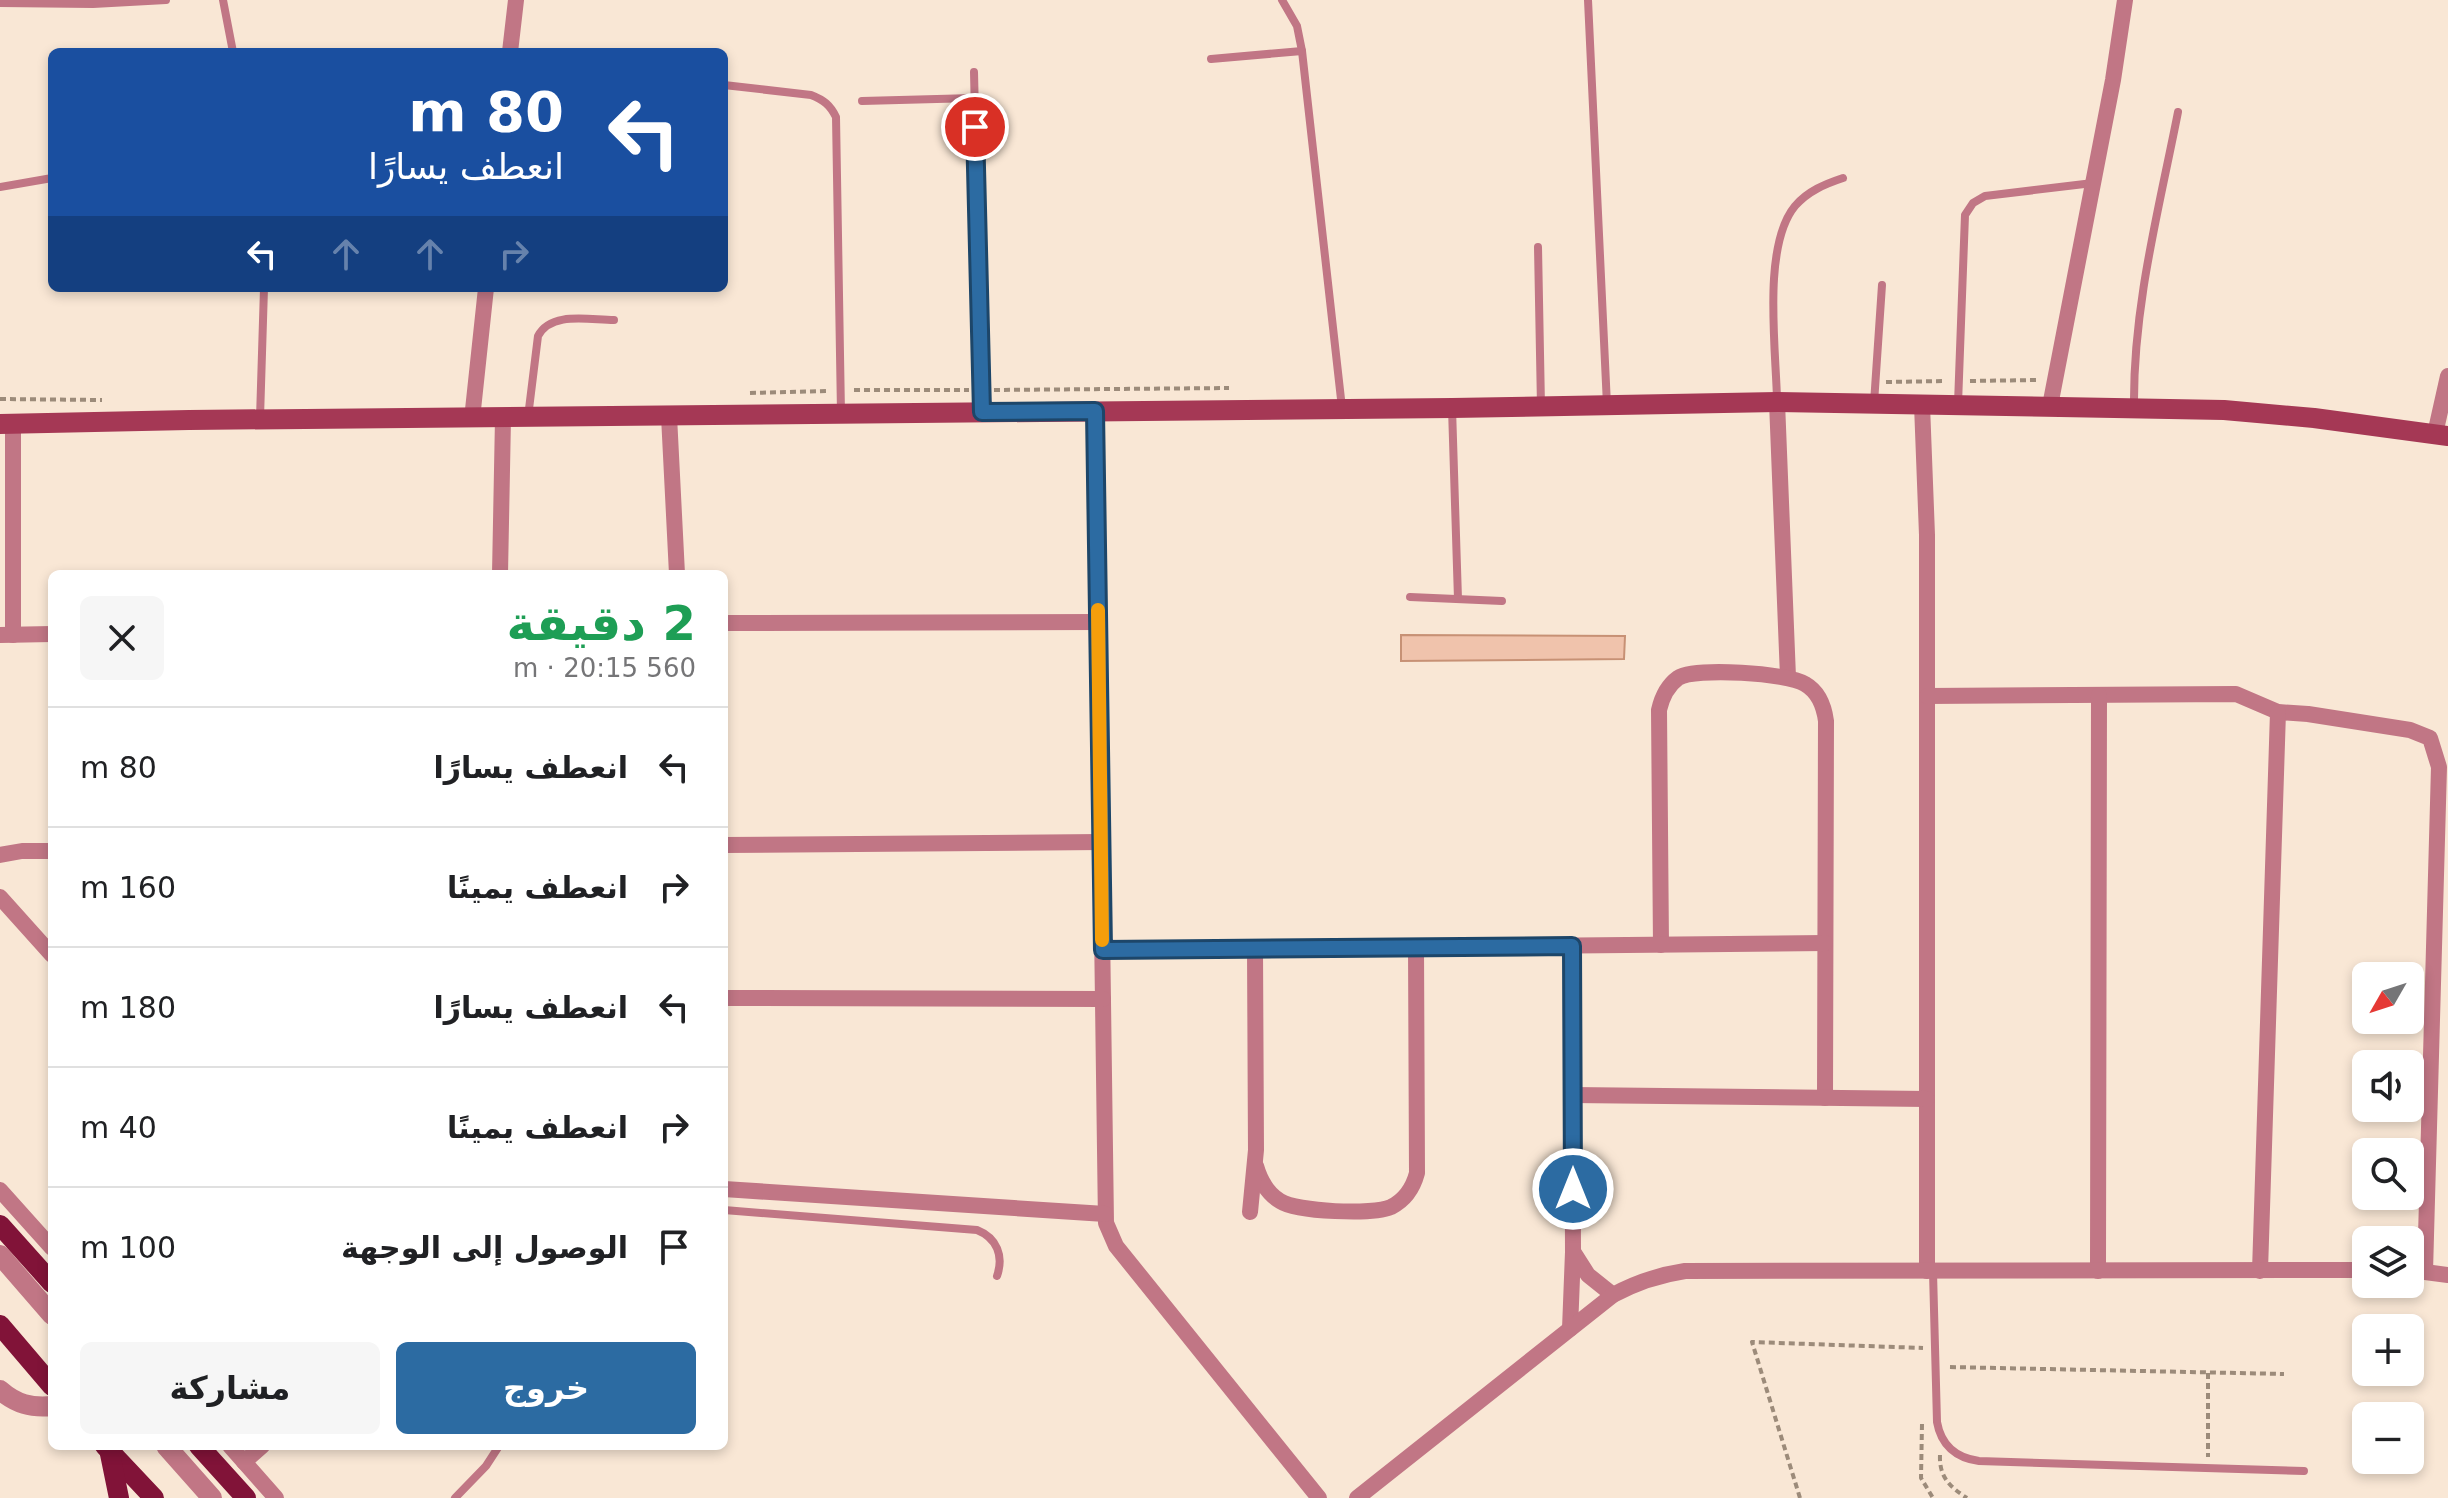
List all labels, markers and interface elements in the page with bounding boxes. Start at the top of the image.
text: 80 m [408,79,564,144]
icon: left [592,80,696,184]
pin [941,93,1009,161]
icon: arrive [953,105,997,149]
text: انعطف يسارًا [368,146,564,187]
icon: left [240,232,284,276]
icon: ahead [324,232,368,276]
icon: ahead [408,232,452,276]
icon: right [492,232,536,276]
text: 2 دقيقة [507,595,696,651]
button: close [80,596,164,680]
text: 560 m · 20:15 [513,653,696,683]
icon: left [652,745,696,789]
text: 80 m [80,750,157,785]
text: انعطف يسارًا [434,750,628,785]
icon: right [652,865,696,909]
text: 160 m [80,870,176,905]
text: انعطف يمينًا [447,870,628,905]
north arrow [2352,962,2424,1034]
map controls [2352,962,2424,1474]
icon: left [652,985,696,1029]
text: 180 m [80,990,176,1025]
text: انعطف يسارًا [434,990,628,1025]
button: sound [2352,1050,2424,1122]
icon: right [652,1105,696,1149]
text: 40 m [80,1110,157,1145]
text: انعطف يمينًا [447,1110,628,1145]
button: search [2352,1138,2424,1210]
position arrow [1531,1147,1615,1231]
icon: arrive [652,1225,696,1269]
button: layers [2352,1226,2424,1298]
text: 100 m [80,1230,176,1265]
text: الوصول إلى الوجهة [341,1230,628,1265]
button: + [2352,1314,2424,1386]
button: مشاركة [80,1342,380,1434]
button: خروج [396,1342,696,1434]
button: − [2352,1402,2424,1474]

